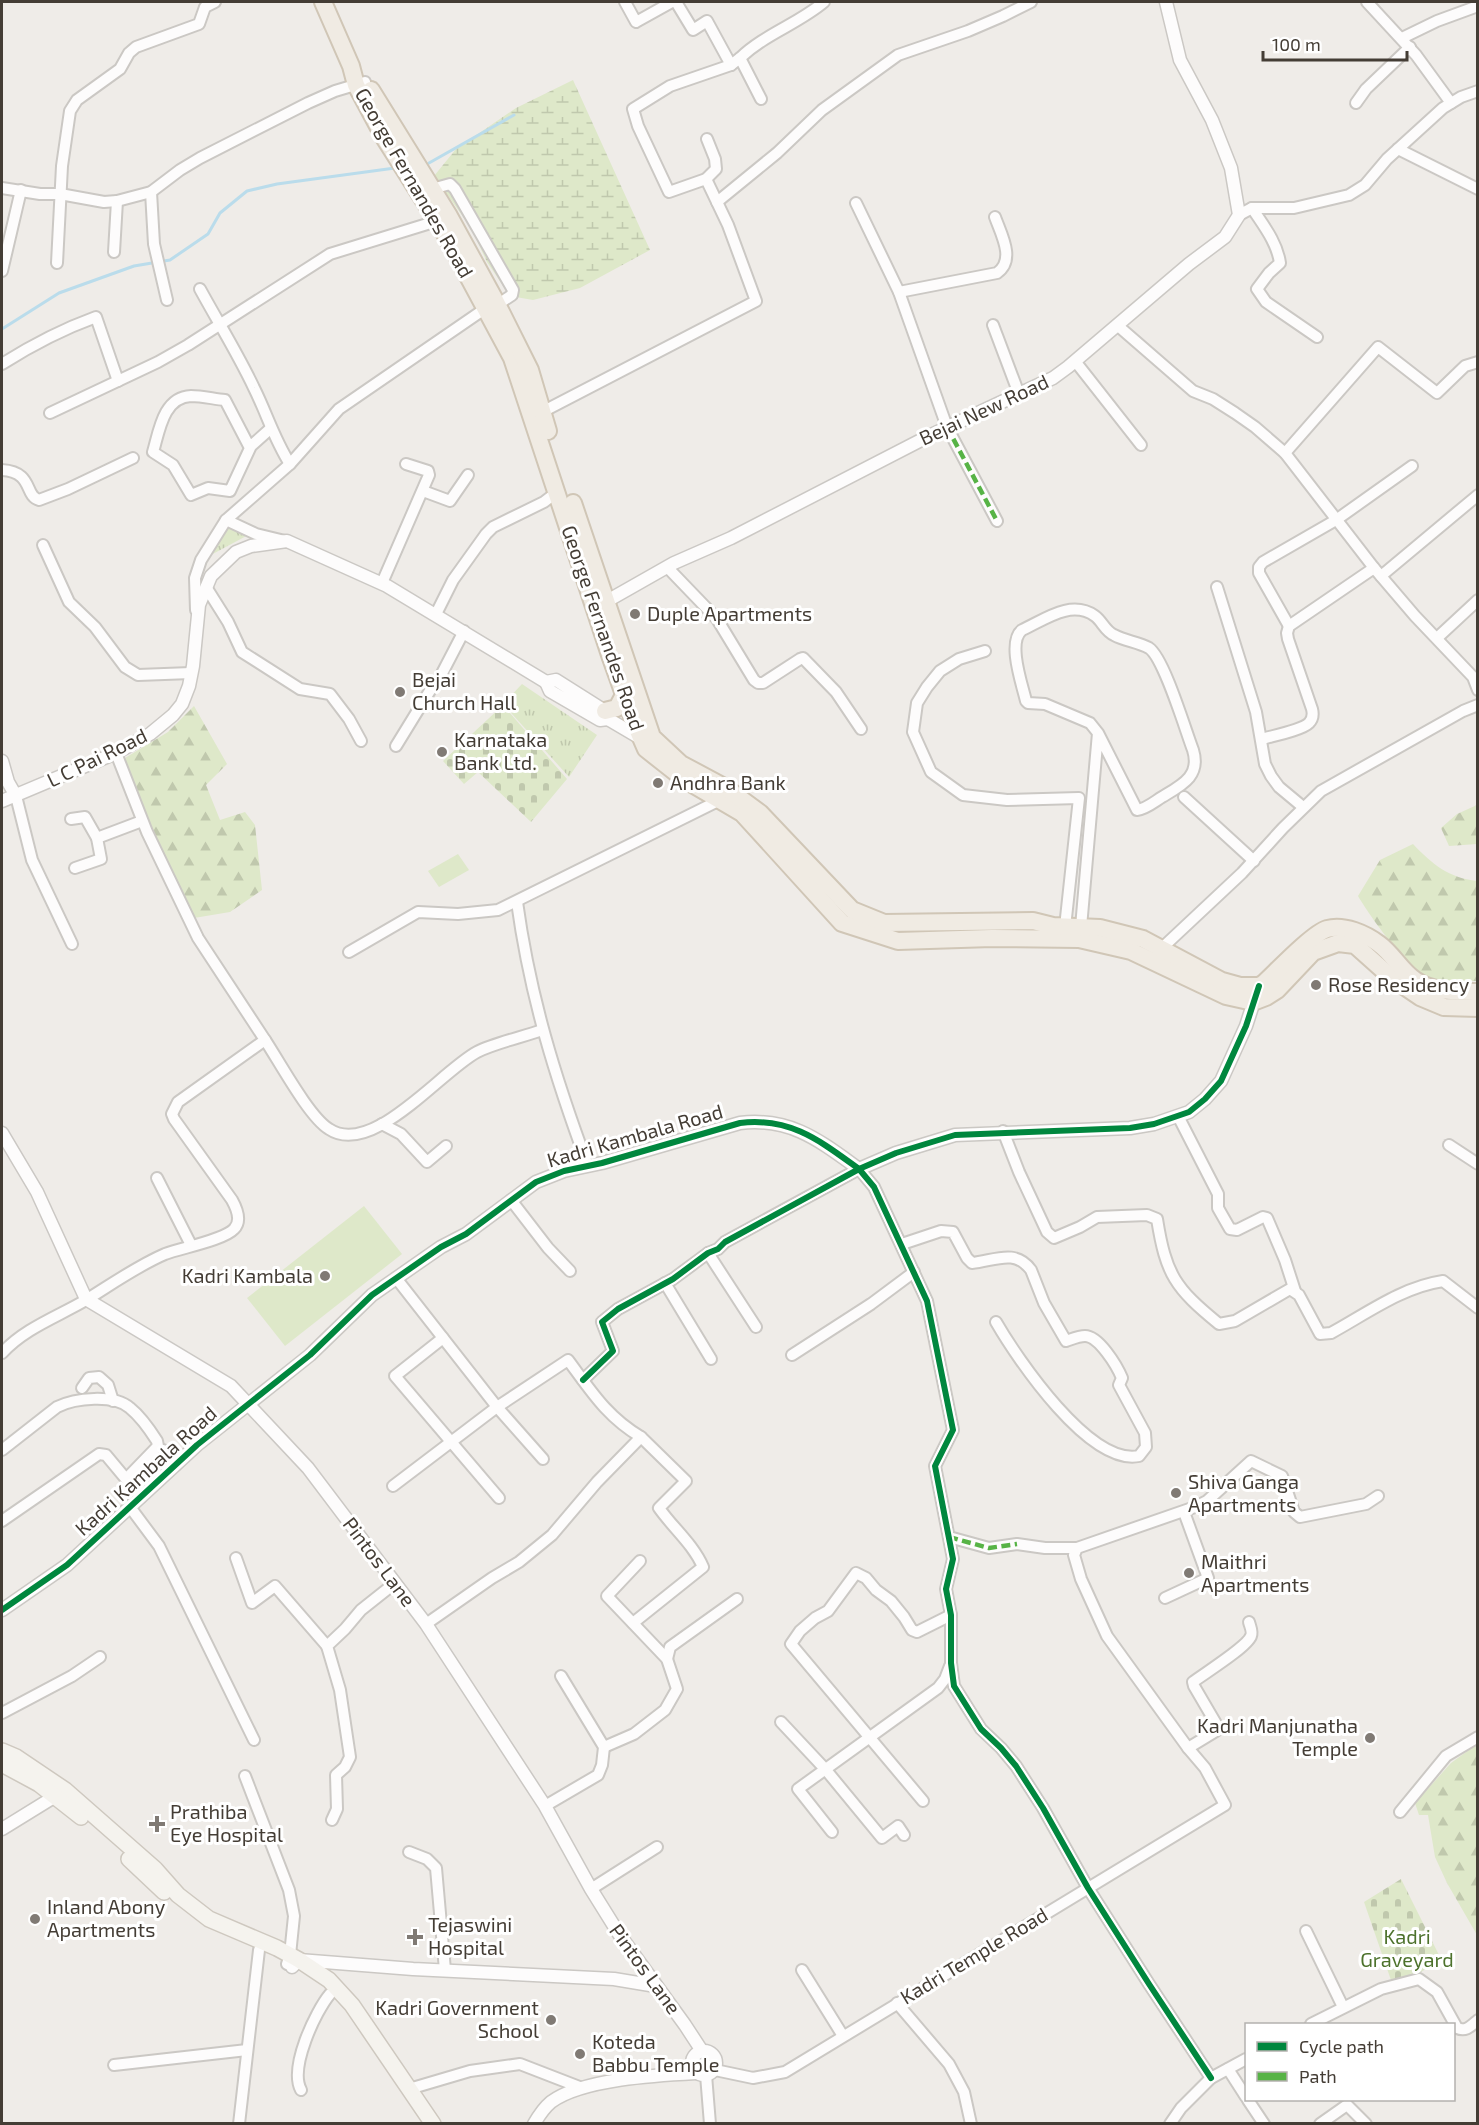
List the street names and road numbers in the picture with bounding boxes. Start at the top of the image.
street label: George Fernandes Road [351,83,479,282]
street label: Bejai New Road [915,369,1052,450]
street label: George Fernandes Road [558,522,650,733]
street label: L C Pai Road [43,723,151,792]
street label: Kadri Kambala Road [544,1098,725,1172]
street label: Kadri Kambala Road [70,1401,221,1540]
street label: Pintos Lane [338,1512,421,1611]
street label: Kadri Temple Road [895,1902,1052,2009]
street label: Pintos Lane [605,1919,687,2018]

